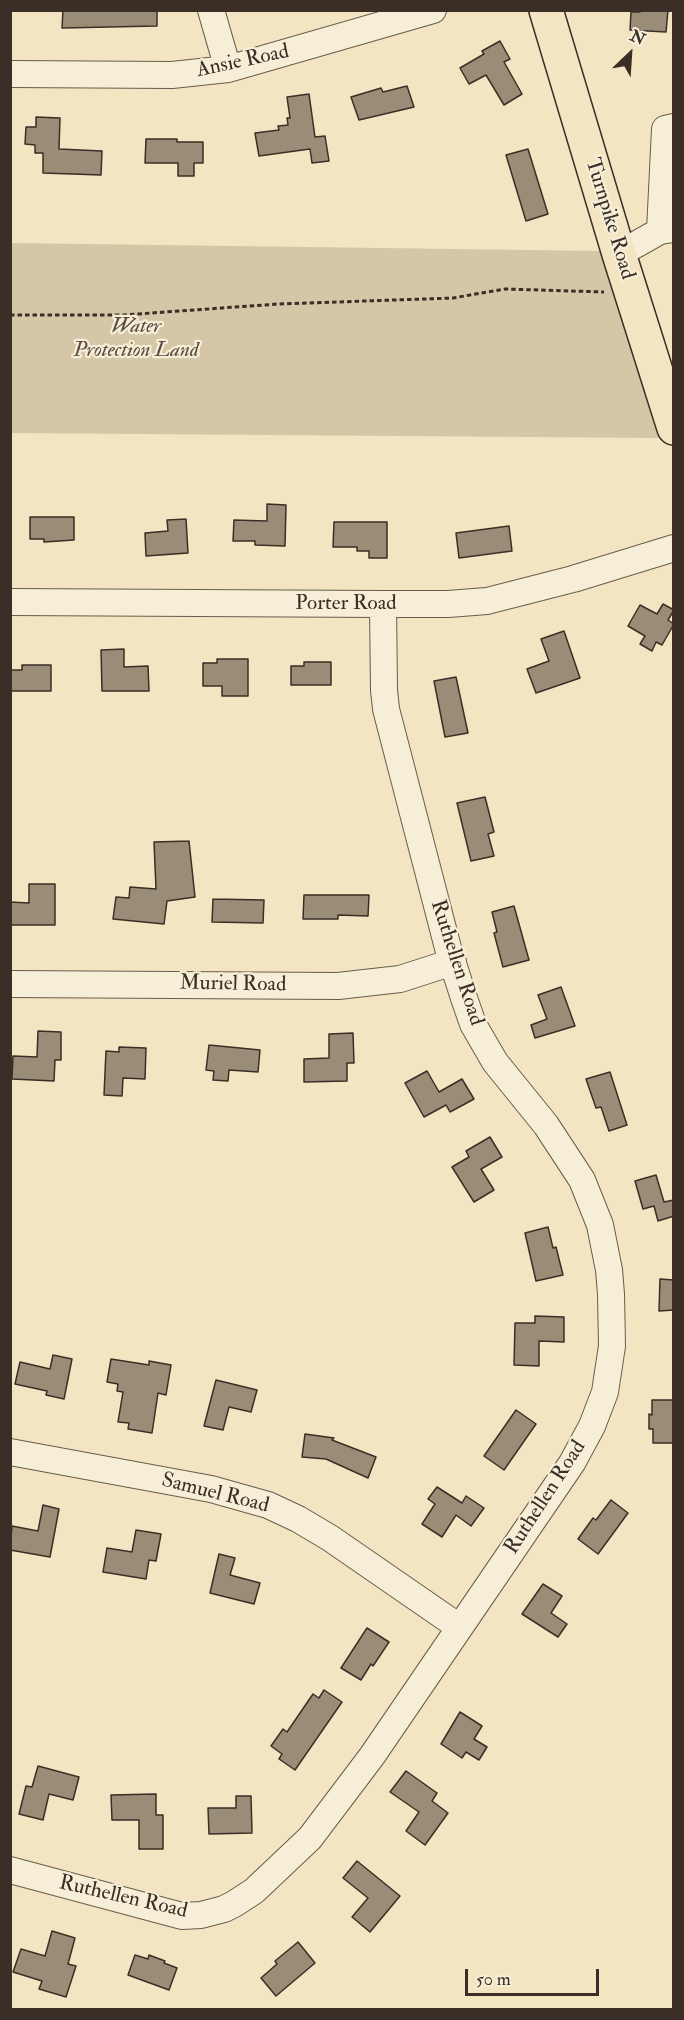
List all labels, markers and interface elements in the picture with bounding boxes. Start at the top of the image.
north arrow [600,24,660,84]
text: N [627,26,648,50]
street label: Ansie Road [194,40,292,84]
street label: Turnpike Road [579,155,639,283]
park label: Water Protection Land [73,314,199,364]
street label: Porter Road [295,591,397,617]
street label: Ruthellen Road [424,897,488,1029]
street label: Muriel Road [179,971,287,999]
street label: Ruthellen Road [500,1436,592,1560]
street label: Samuel Road [159,1468,271,1520]
street label: Ruthellen Road [56,1871,190,1925]
scale bar [468,1957,602,1995]
text: 50 m [476,1968,511,1991]

